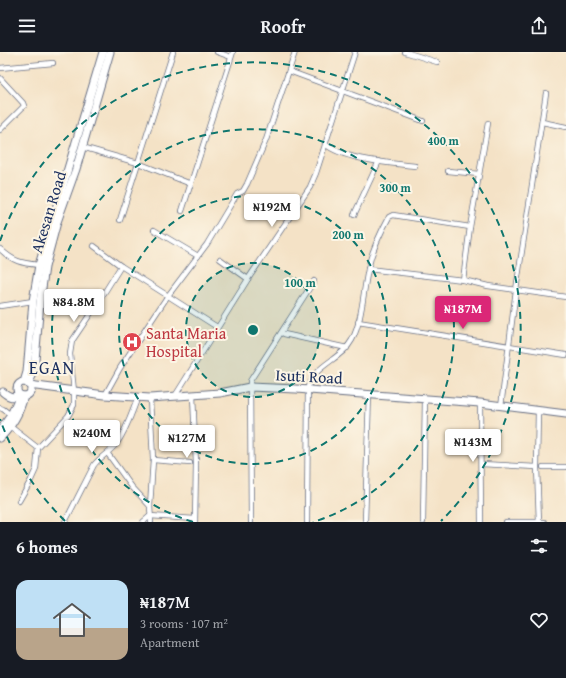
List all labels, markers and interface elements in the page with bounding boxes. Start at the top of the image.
text: Roofr [261,13,305,40]
icon: menu [16,15,38,37]
icon: share [528,15,550,37]
text: 400 m [427,132,460,149]
street label: Akesan Road [24,167,72,256]
text: 300 m [379,179,412,196]
pin: ₦192M [244,194,300,228]
text: ₦192M [253,197,291,216]
text: 200 m [332,226,365,243]
text: 100 m [284,274,317,291]
pin: ₦84.8M [41,289,107,323]
text: ₦84.8M [53,292,95,311]
pin: ₦187M [435,296,491,330]
text: ₦187M [444,299,482,318]
place label: Santa Maria Hospital [146,321,227,363]
centre of rings [246,323,260,337]
hospital icon: Santa Maria Hospital [121,331,143,353]
district label: EGAN [29,354,75,381]
street label: Isuti Road [275,362,344,390]
pin: ₦240M [64,420,120,454]
text: ₦240M [73,423,111,442]
pin: ₦127M [159,425,215,459]
text: ₦127M [168,428,206,447]
pin: ₦143M [445,429,501,463]
text: ₦143M [454,432,492,451]
text: 6 homes [16,534,78,559]
icon: filters [528,535,550,557]
text: ₦187M [140,589,190,614]
icon: home [48,596,96,644]
icon: heart [528,609,550,631]
text: 3 rooms · 107 m² [140,614,228,633]
text: Apartment [140,633,200,652]

